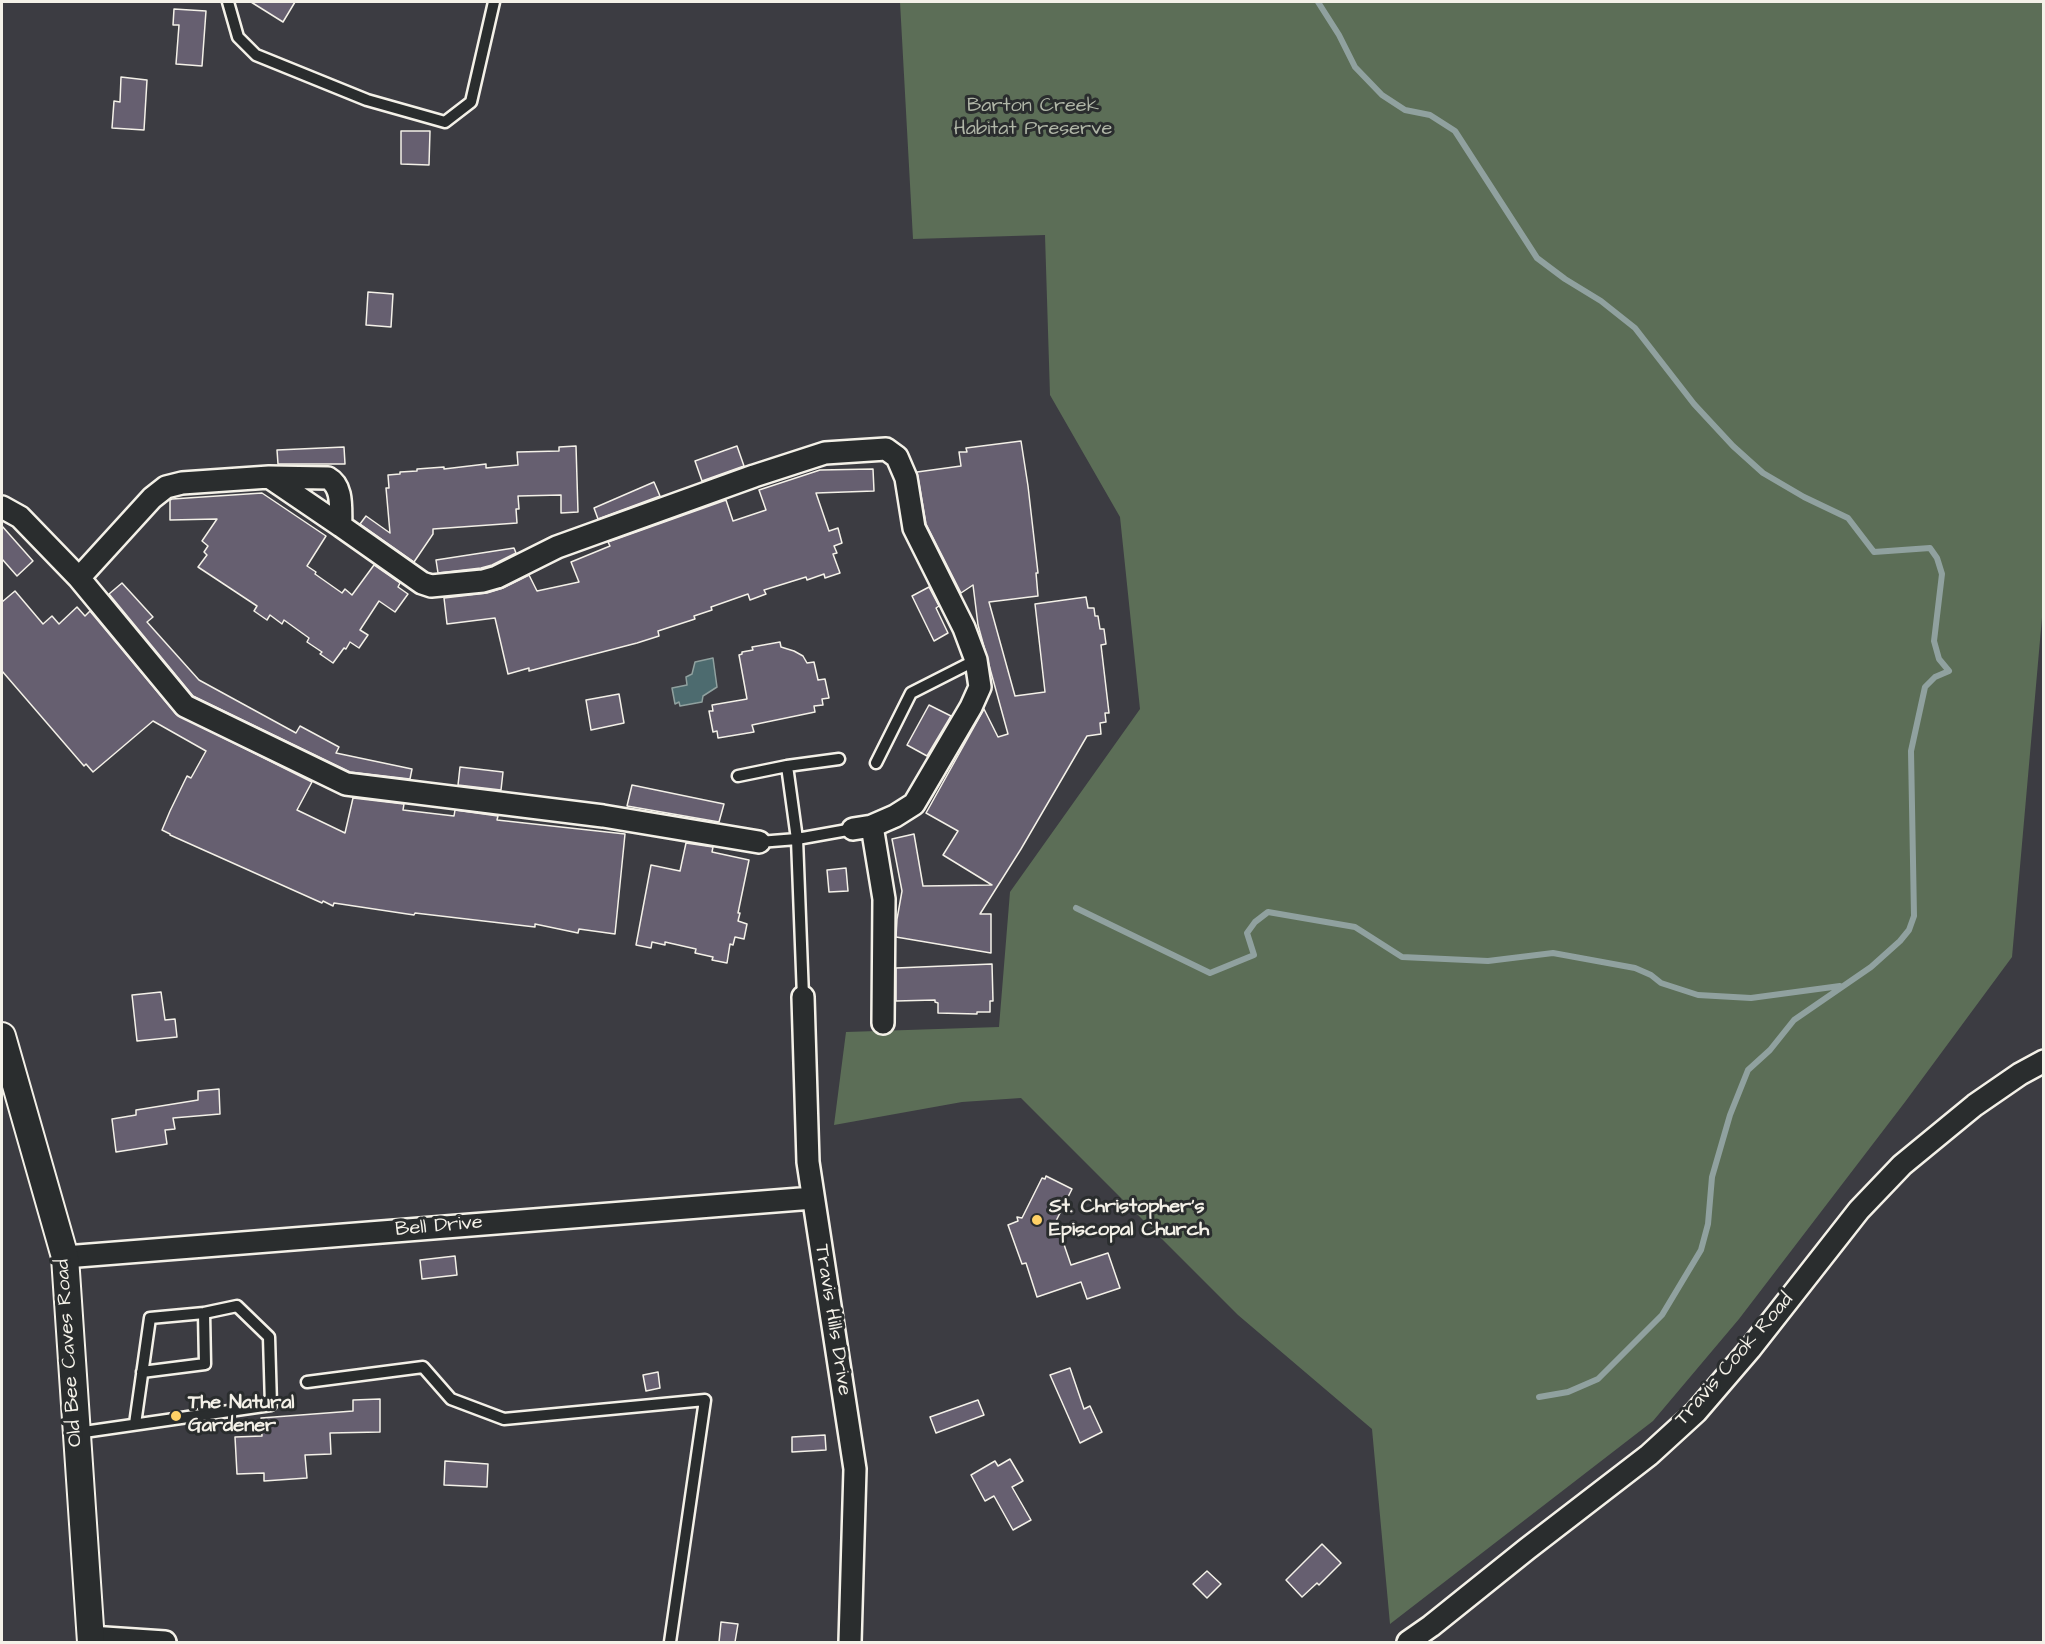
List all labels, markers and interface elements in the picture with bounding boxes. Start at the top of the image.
park label: Barton Creek Habitat Preserve [954,95,1112,142]
place label: St. Christopher’s Episcopal Church [1049,1196,1209,1243]
street label: Bell Drive [394,1211,484,1243]
marker: St. Christopher’s Episcopal Church [1030,1213,1044,1227]
street label: Travis Hills Drive [808,1243,856,1397]
street label: Old Bee Caves Road [51,1258,89,1448]
street label: Travis Cook Road [1671,1289,1799,1431]
place label: The Natural Gardener [188,1392,295,1439]
marker: The Natural Gardener [169,1409,183,1423]

